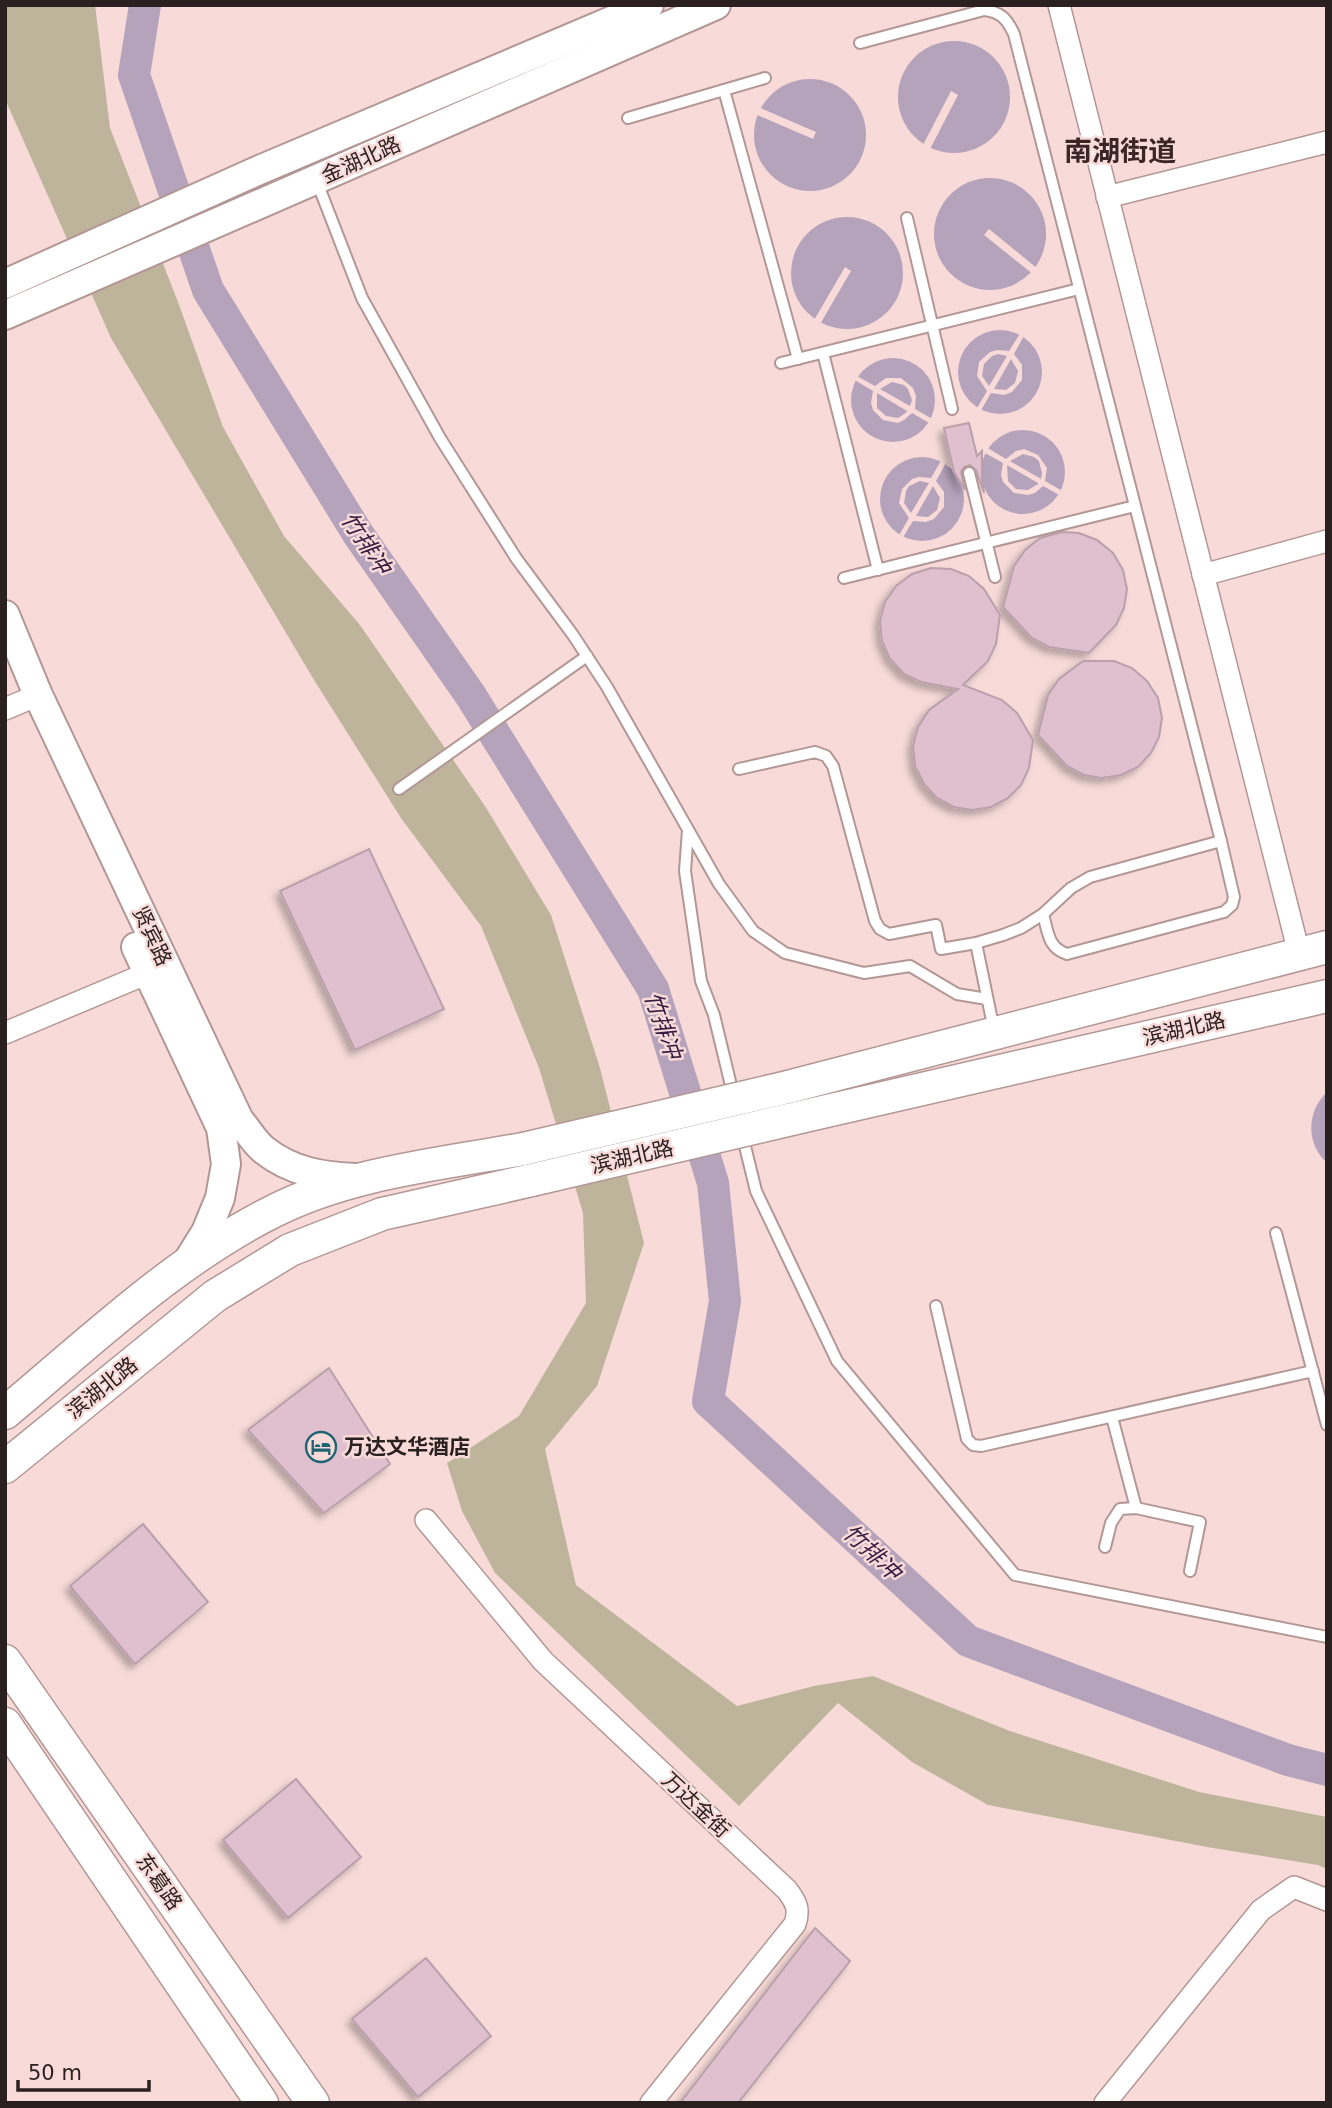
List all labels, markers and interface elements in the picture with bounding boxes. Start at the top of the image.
street label: 金湖北路 [318,132,404,188]
district label: 南湖街道 [1064,135,1176,168]
water label: 竹排冲 [336,507,398,581]
street label: 贤宾路 [128,902,176,970]
water label: 竹排冲 [639,988,688,1065]
street label: 滨湖北路 [1140,1008,1228,1050]
street label: 滨湖北路 [588,1136,676,1178]
street label: 滨湖北路 [62,1352,142,1424]
hotel icon: 万达文华酒店 [304,1430,338,1464]
place label: 万达文华酒店 [344,1435,470,1459]
water label: 竹排冲 [838,1519,908,1587]
street label: 万达金街 [657,1768,735,1842]
street label: 东葛路 [131,1849,187,1915]
scale bar [18,2048,149,2092]
text: 50 m [28,2061,82,2085]

